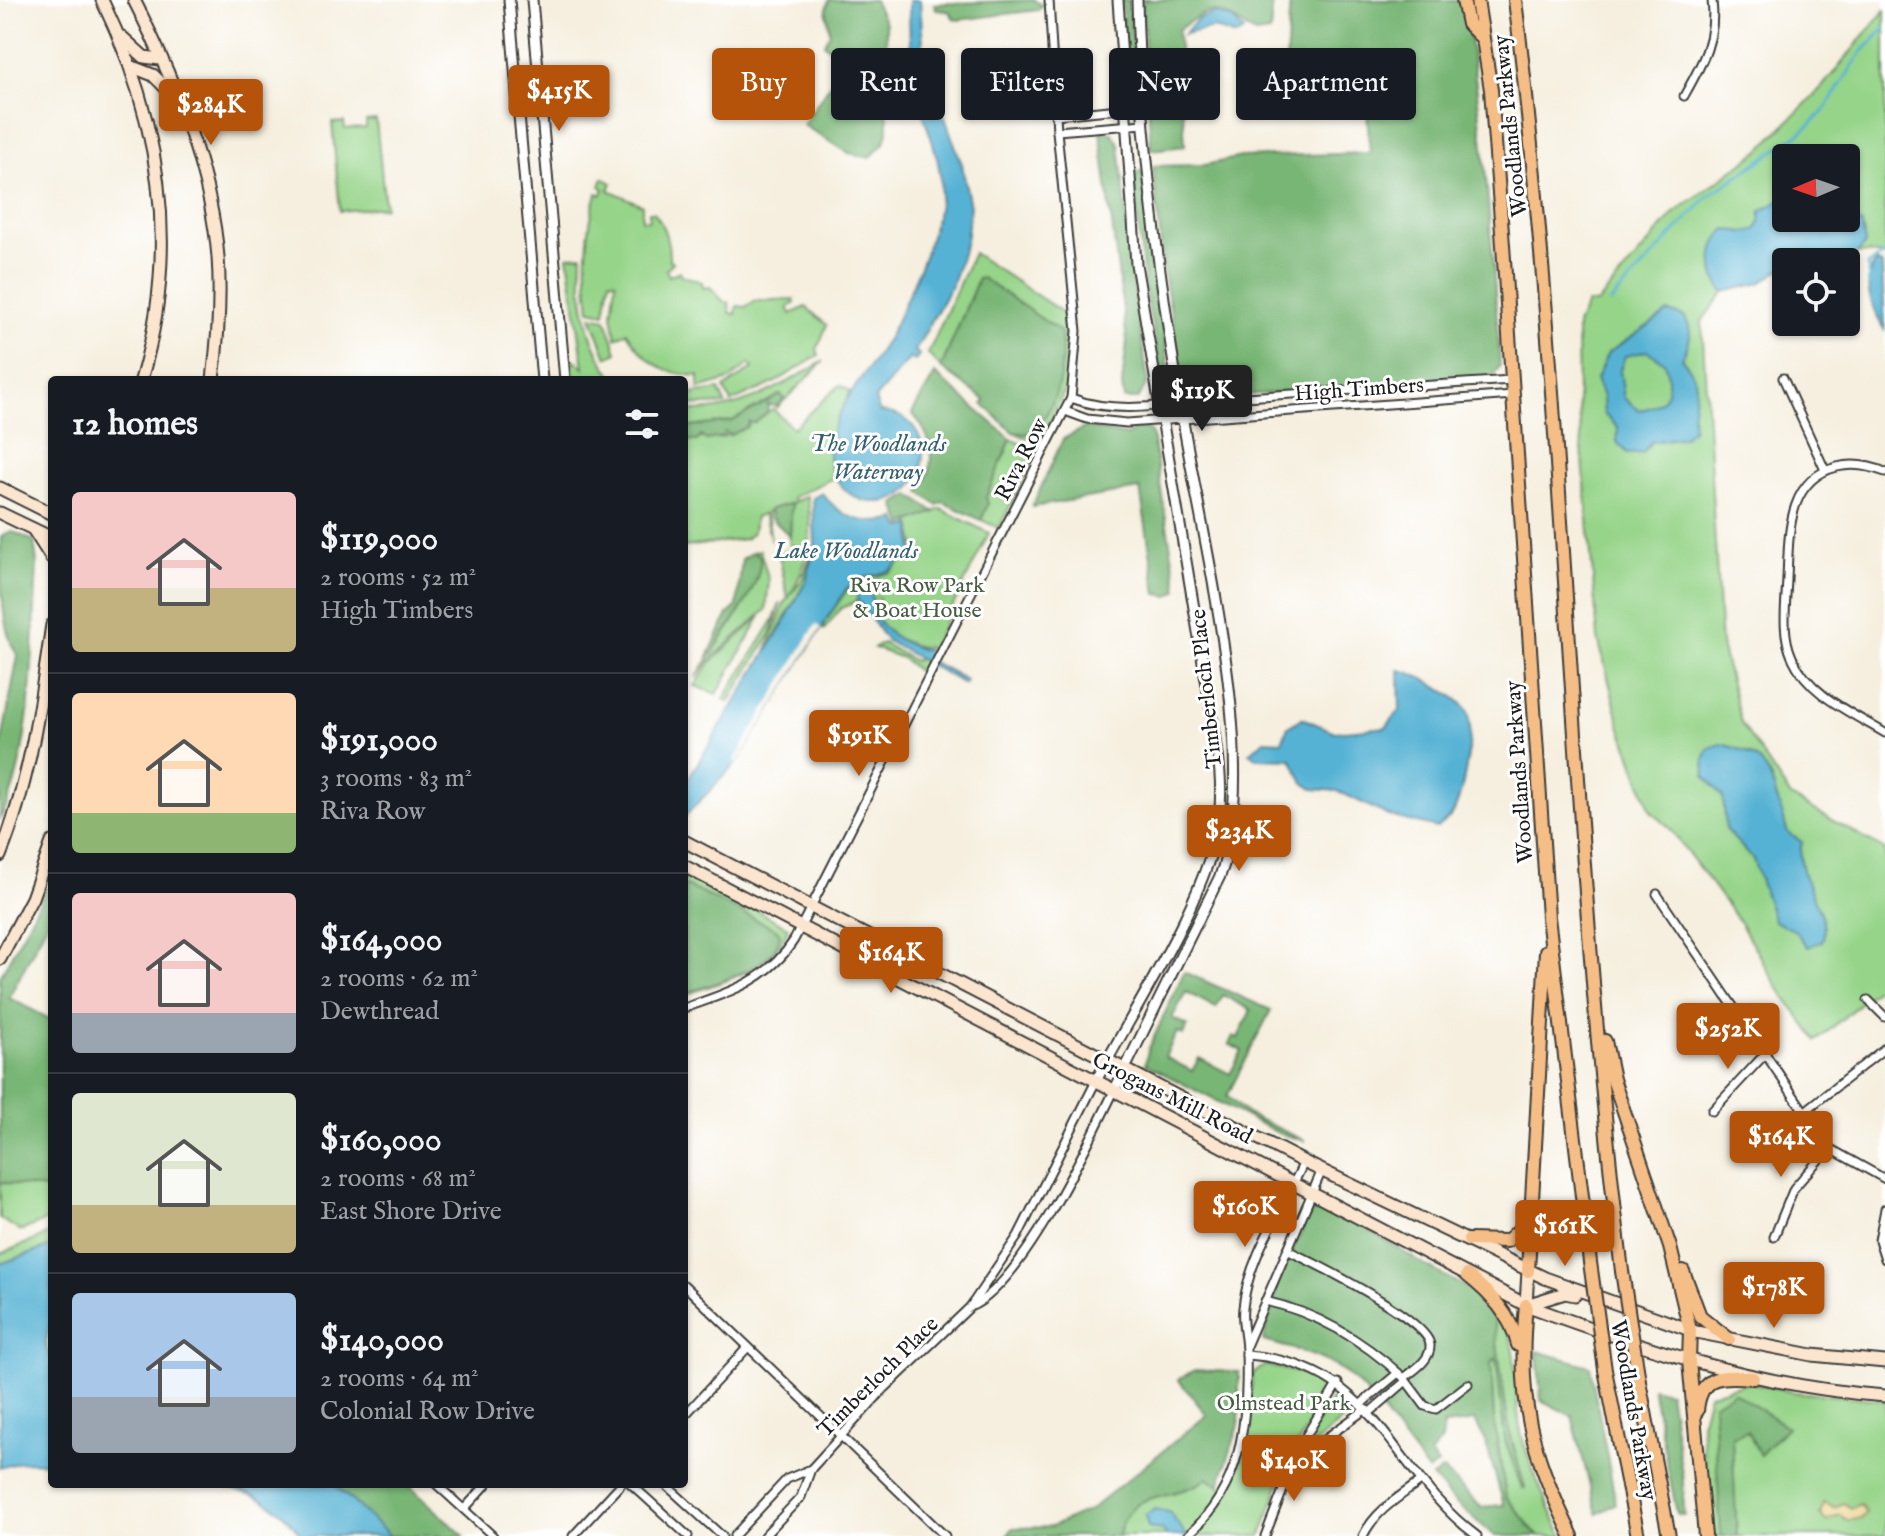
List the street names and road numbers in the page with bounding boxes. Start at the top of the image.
street label: Woodlands Parkway [1487,33,1534,218]
street label: High Timbers [1293,372,1425,408]
street label: Riva Row [989,413,1055,506]
street label: Timberloch Place [1185,608,1229,770]
street label: Woodlands Parkway [1500,679,1540,864]
street label: Grogans Mill Road [1087,1046,1257,1151]
street label: Timberloch Place [812,1311,945,1444]
street label: Woodlands Parkway [1603,1318,1663,1503]

